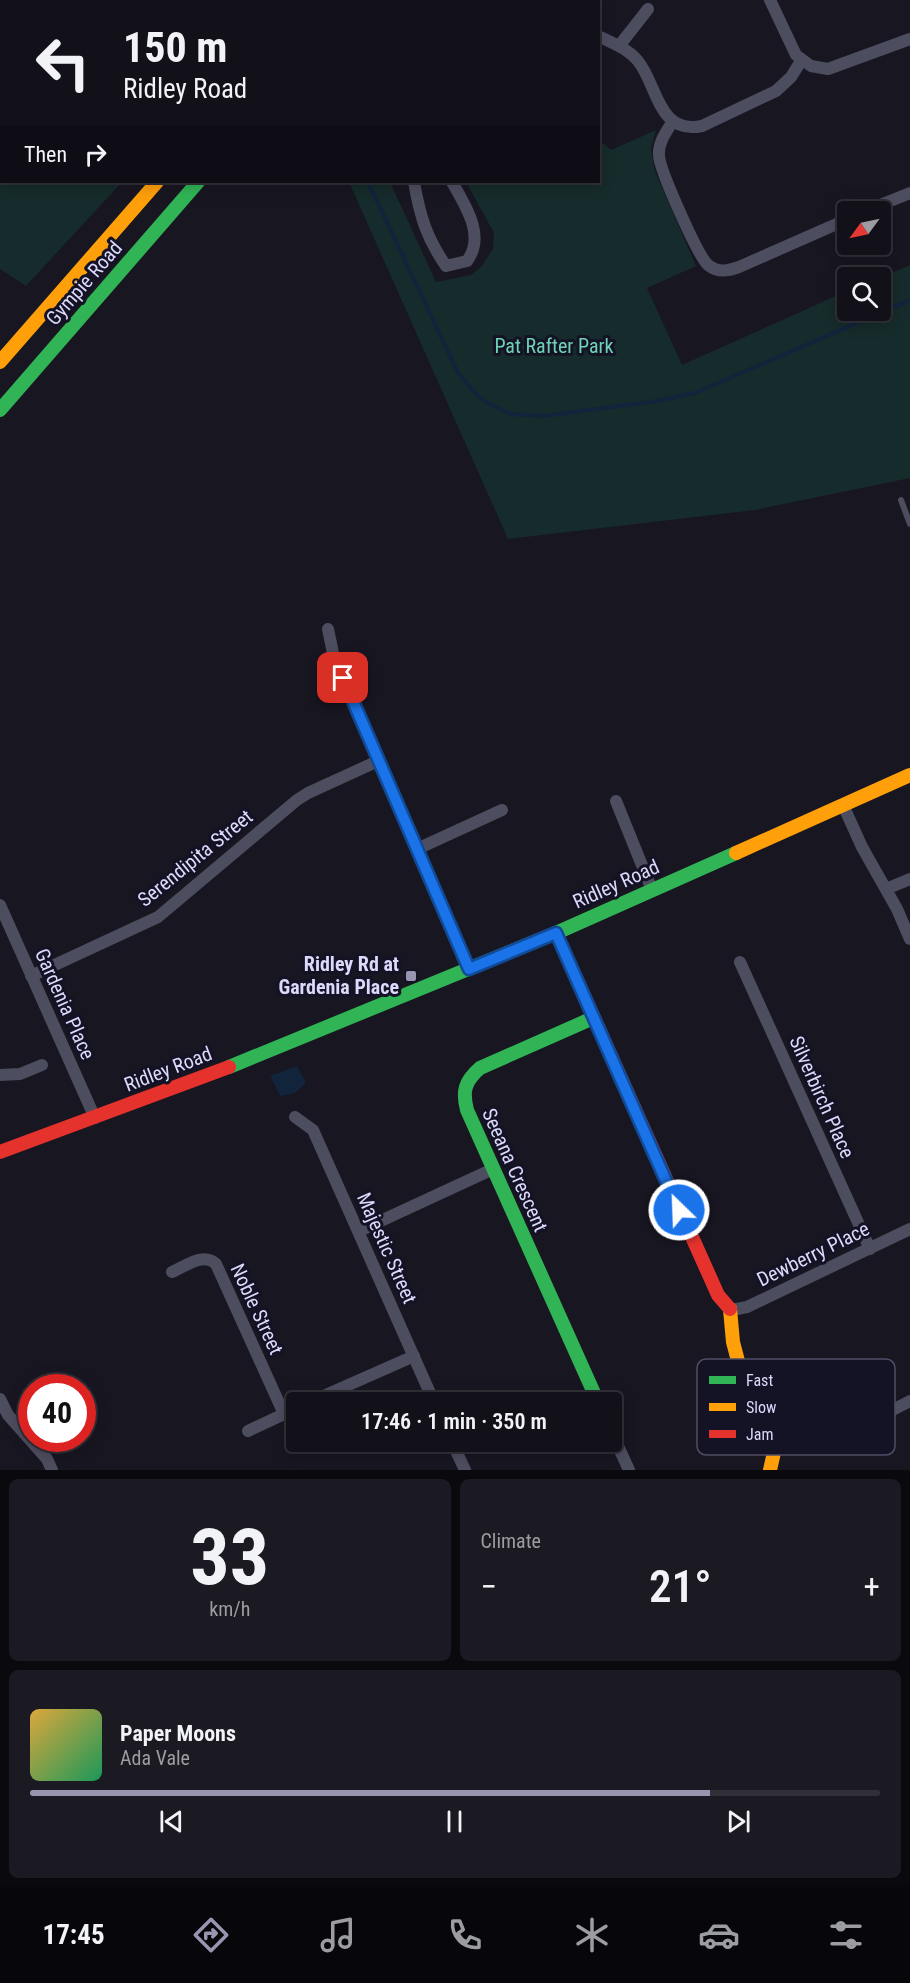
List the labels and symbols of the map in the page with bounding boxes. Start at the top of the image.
north arrow [837,201,891,255]
street label: Gympie Road [41,236,127,330]
park label: Pat Rafter Park [494,334,614,358]
pin [317,652,368,703]
street label: Serendipita Street [133,804,257,912]
street label: Ridley Road [569,854,663,914]
street label: Gardenia Place [30,945,100,1063]
place label: Ridley Rd at Gardenia Place [278,952,399,999]
marker: Ridley Rd at Gardenia Place [404,969,418,983]
street label: Silverbirch Place [784,1032,860,1162]
street label: Ridley Road [121,1041,215,1097]
street label: Seeana Crescent [477,1105,553,1235]
position arrow [647,1178,711,1242]
street label: Majestic Street [352,1189,422,1307]
street label: Dewberry Place [753,1216,873,1292]
street label: Noble Street [225,1260,289,1358]
legend [697,1359,895,1455]
text: Fast [746,1371,773,1390]
speed limit sign: 40 [18,1374,96,1452]
text: Slow [746,1398,776,1417]
text: Jam [746,1425,773,1444]

